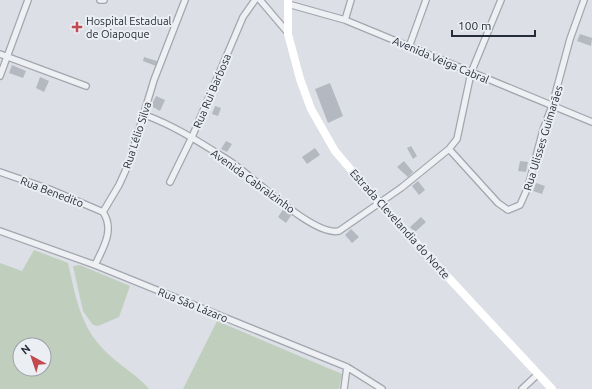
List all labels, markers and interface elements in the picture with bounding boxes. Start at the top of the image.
scale bar [452,12,535,38]
place label: Hospital Estadual de Oiapoque [86,15,172,40]
text: 100 m [458,19,491,32]
marker: Hospital Estadual de Oiapoque [71,21,83,33]
street label: Avenida Veiga Cabral [391,34,491,86]
street label: Rua Rui Barbosa [191,52,233,130]
street label: Rua Ulisses Guimarães [521,84,565,192]
street label: Rua Lélio Silva [121,100,153,170]
street label: Avenida Cabralzinho [209,147,297,215]
street label: Estrada Clevelandia do Norte [348,167,452,281]
street label: Rua Benedito [19,174,85,210]
street label: Rua São Lázaro [156,286,230,324]
north arrow [12,337,52,377]
text: N [19,342,33,357]

